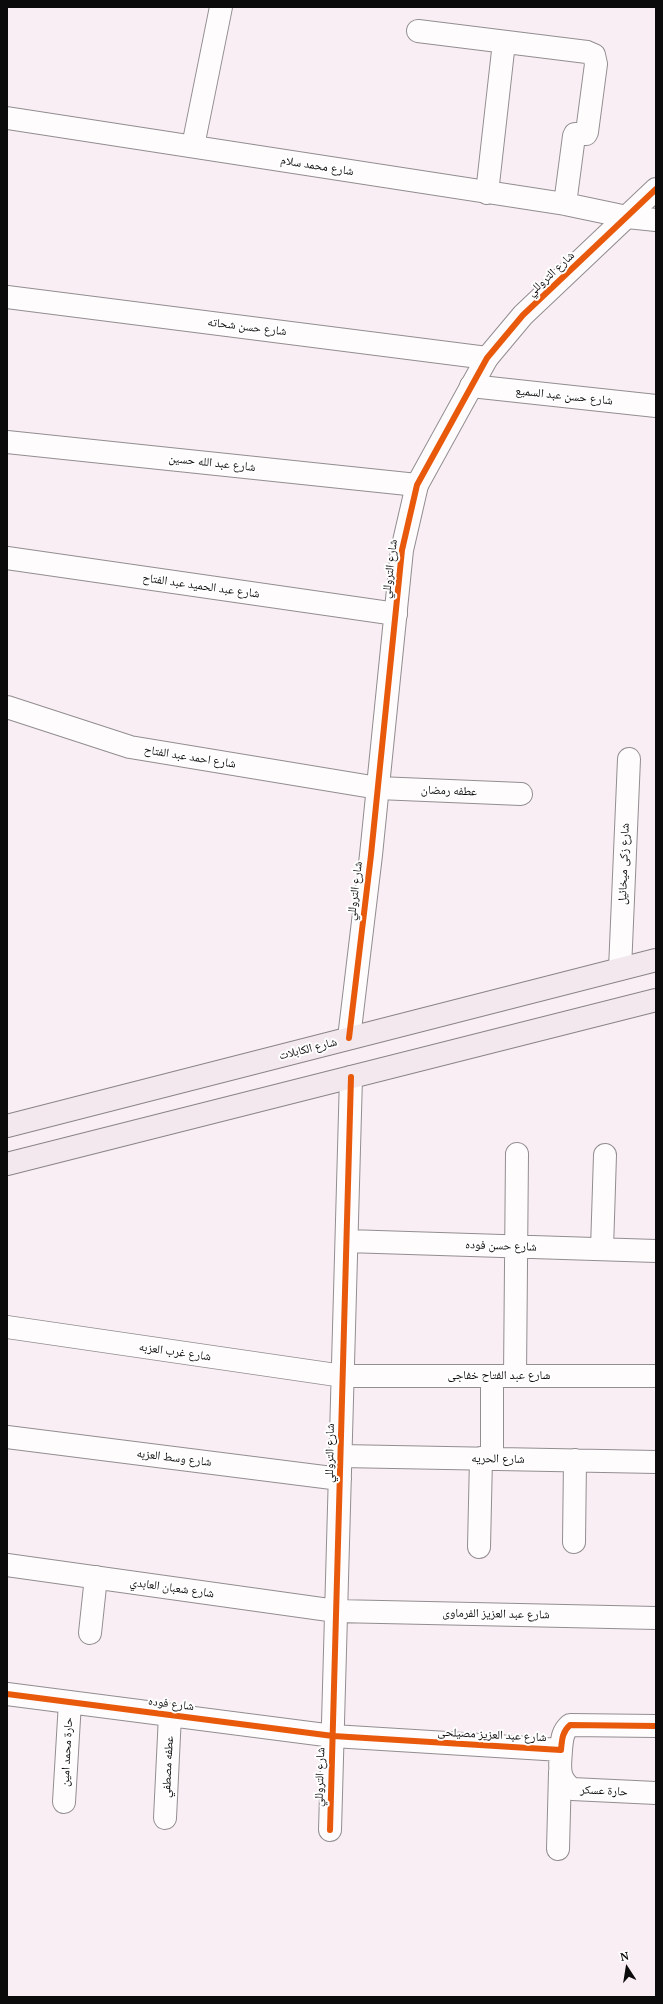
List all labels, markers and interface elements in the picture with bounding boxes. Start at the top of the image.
street label: شارع محمد سلام [279,153,355,179]
street label: شارع التروللي [524,248,578,300]
street label: شارع حسن شحاته [207,315,287,339]
street label: شارع حسن عبد السميع [515,384,613,408]
street label: شارع عبد الله حسين [168,451,256,475]
street label: شارع التروللي [379,539,401,599]
street label: شارع عبد الحميد عبد الفتاح [141,571,261,601]
street label: شارع احمد عبد الفتاح [143,743,237,771]
street label: عطفه رمضان [421,783,477,799]
street label: شارع زكى ميخائيل [615,823,633,905]
street label: شارع التروللي [344,861,366,921]
street label: شارع الكابلات [277,1035,339,1063]
street label: شارع حسن فوده [465,1238,537,1254]
street label: شارع غرب العزبه [138,1340,212,1364]
street label: شارع عبد الفتاح خفاجى [447,1369,551,1383]
street label: شارع التروللي [322,1423,338,1483]
street label: شارع وسط العزبه [136,1446,212,1470]
street label: شارع الحريه [471,1451,525,1467]
street label: شارع شعبان العابدي [129,1575,215,1601]
street label: شارع عبد العزيز الفرماوى [442,1606,550,1622]
street label: شارع فوده [147,1694,195,1714]
street label: حارة محمد امين [58,1717,76,1787]
street label: شارع عبد العزيز مصيلحى [437,1725,547,1745]
street label: عطفه مصطفي [159,1736,177,1798]
street label: شارع التروللي [312,1747,328,1807]
street label: حارة عسكر [580,1783,628,1799]
north arrow [607,1948,647,1988]
text: N [619,1949,630,1964]

